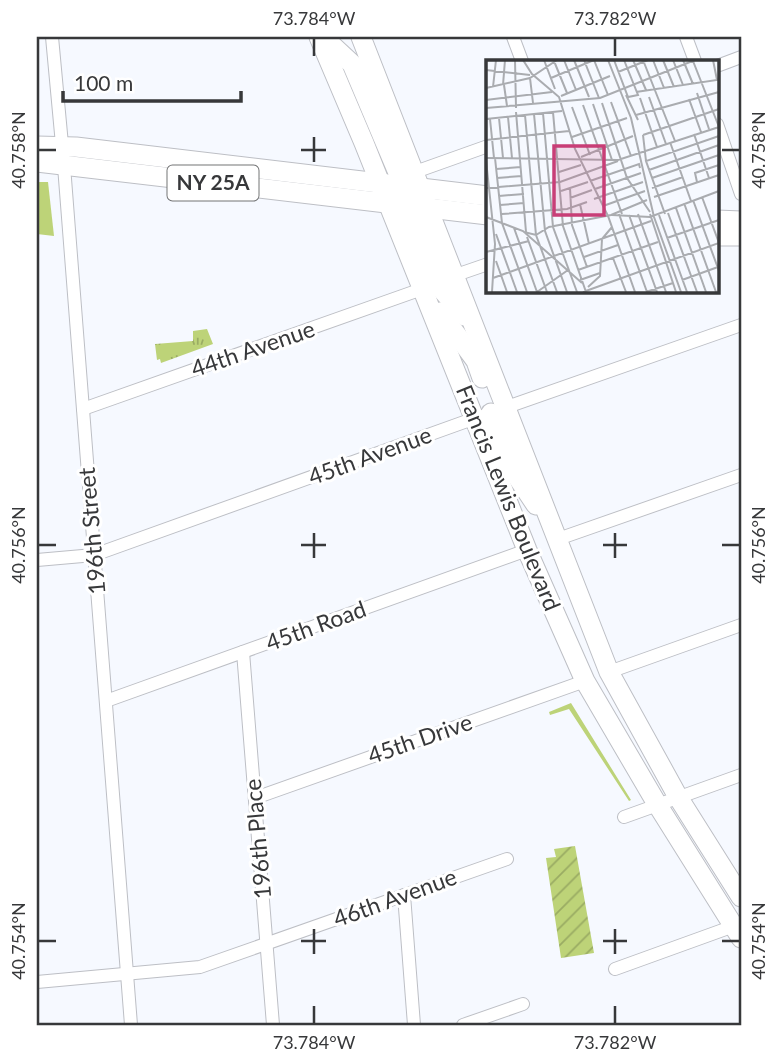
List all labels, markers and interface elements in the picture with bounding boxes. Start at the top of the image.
text: 73.784°W [273,7,356,29]
text: 73.782°W [574,7,657,29]
scale bar [63,60,242,104]
inset map [486,60,718,292]
text: 100 m [74,70,133,95]
text: 40.758°N [7,111,29,189]
text: 40.758°N [747,111,769,189]
road number: NY 25A [168,166,258,200]
street label: 44th Avenue [187,314,318,382]
street label: Francis Lewis Boulevard [451,381,567,615]
street label: 45th Avenue [304,420,435,490]
street label: 196th Street [71,466,111,596]
text: 40.756°N [7,506,29,584]
text: 40.756°N [747,506,769,584]
street label: 45th Road [262,594,370,656]
street label: 45th Drive [364,707,476,769]
street label: 196th Place [238,778,276,900]
street label: 46th Avenue [329,862,460,932]
text: 40.754°N [7,902,29,980]
text: 40.754°N [747,902,769,980]
text: 73.784°W [273,1031,356,1053]
text: 73.782°W [574,1031,657,1053]

